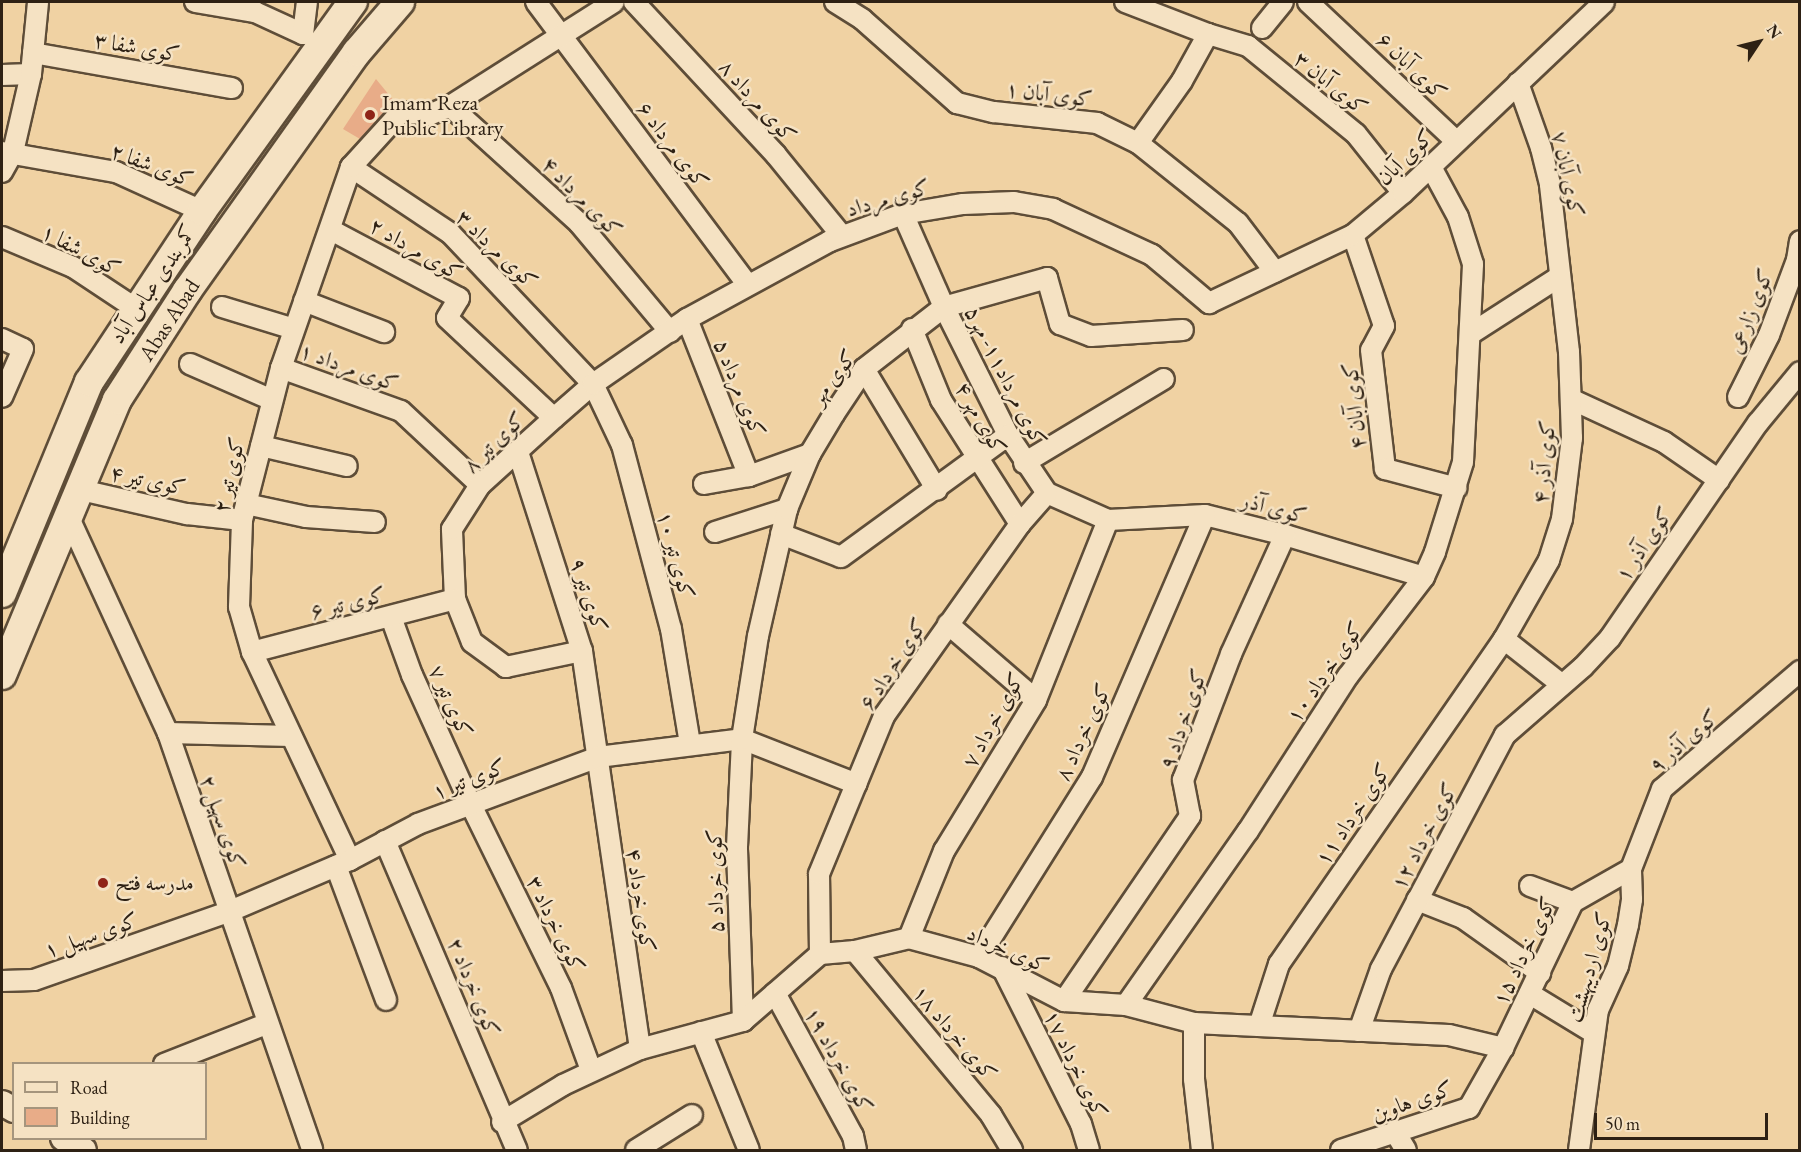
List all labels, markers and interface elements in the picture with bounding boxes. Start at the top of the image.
north arrow [1729,12,1789,72]
text: N [1762,20,1786,43]
street label: کوی شفا ۳ [92,26,182,68]
street label: کوی آبان ۶ [1371,26,1453,106]
street label: کوی آبان ۳ [1289,45,1373,121]
street label: کوی مرداد ۸ [714,54,802,148]
street label: کوی آبان ۱ [1004,76,1094,112]
place label: Imam Reza Public Library [382,89,503,140]
street label: کوی مرداد ۶ [631,96,715,194]
marker: Imam Reza Public Library [363,108,377,122]
street label: کوی آبان [1371,123,1439,191]
street label: کوی آبان ۷ [1546,129,1590,219]
street label: کوی شفا ۲ [107,137,197,193]
street label: کوی مرداد ۴ [536,151,628,243]
street label: کوی مرداد [843,173,933,223]
street label: کوی مرداد ۳ [451,204,543,294]
street label: کوی مرداد ۲ [365,212,467,286]
street label: کوی شفا ۱ [37,218,125,282]
street label: کمربندی عباس آباد [104,220,202,348]
street label: کوی زارعی [1721,265,1779,357]
street label: Abas Abad [133,274,205,366]
street label: کوی مرداد۱۱- مهر۵ [959,301,1053,451]
street label: کوی مرداد ۵ [708,335,772,441]
street label: کوی مرداد ۱ [296,337,402,397]
street label: کوی مهر [804,344,862,410]
street label: کوی آبان ۴ [1336,361,1372,451]
street label: کوی مهر ۴ [950,377,1012,459]
street label: کوی تیر ۸ [457,406,531,478]
street label: کوی آذر ۴ [1527,419,1561,505]
street label: کوی تیر ۲ [207,435,251,515]
street label: کوی تیر ۴ [108,459,188,501]
street label: کوی آذر [1238,487,1310,529]
street label: کوی آذر ۱ [1610,502,1678,586]
street label: کوی تیر ۱۰ [652,508,700,602]
street label: کوی تیر ۹ [565,554,613,636]
street label: کوی تیر ۶ [308,581,388,625]
street label: کوی خرداد ۶ [853,613,933,715]
street label: کوی خرداد ۱۰ [1281,616,1369,728]
street label: کوی تیر ۷ [423,661,479,741]
street label: کوی خرداد ۹ [1154,665,1212,773]
street label: کوی خرداد ۷ [956,668,1030,772]
street label: کوی خرداد ۸ [1049,679,1117,785]
street label: کوی آذر ۹ [1644,703,1724,779]
street label: کوی تیر ۱ [428,753,510,805]
street label: کوی خرداد ۱۱ [1309,758,1397,870]
street label: کوی سهیل ۲ [195,771,251,873]
street label: کوی خرداد ۱۲ [1385,778,1463,894]
street label: کوی خرداد ۵ [701,829,729,933]
street label: کوی خرداد ۴ [621,846,661,954]
place label: مدرسه فتح [115,870,194,896]
street label: کوی خرداد ۳ [521,871,591,977]
marker: مدرسه فتح [96,876,110,890]
street label: کوی خرداد ۱۵ [1486,892,1562,1010]
street label: کوی سهیل ۱ [40,907,142,963]
street label: کوی اردیبهشت [1561,909,1617,1025]
street label: کوی خرداد [963,919,1053,979]
street label: کوی خرداد ۲ [442,934,506,1040]
street label: کوی خرداد ۱۸ [907,980,1003,1086]
street label: کوی خرداد ۱۹ [799,1002,879,1118]
street label: کوی خرداد ۱۷ [1038,1005,1114,1123]
legend [12,1062,207,1140]
street label: کوی هاوین [1368,1075,1456,1127]
text: Road [70,1076,108,1099]
scale bar [1597,1101,1771,1139]
text: Building [70,1106,130,1129]
text: 50 m [1605,1112,1640,1135]

